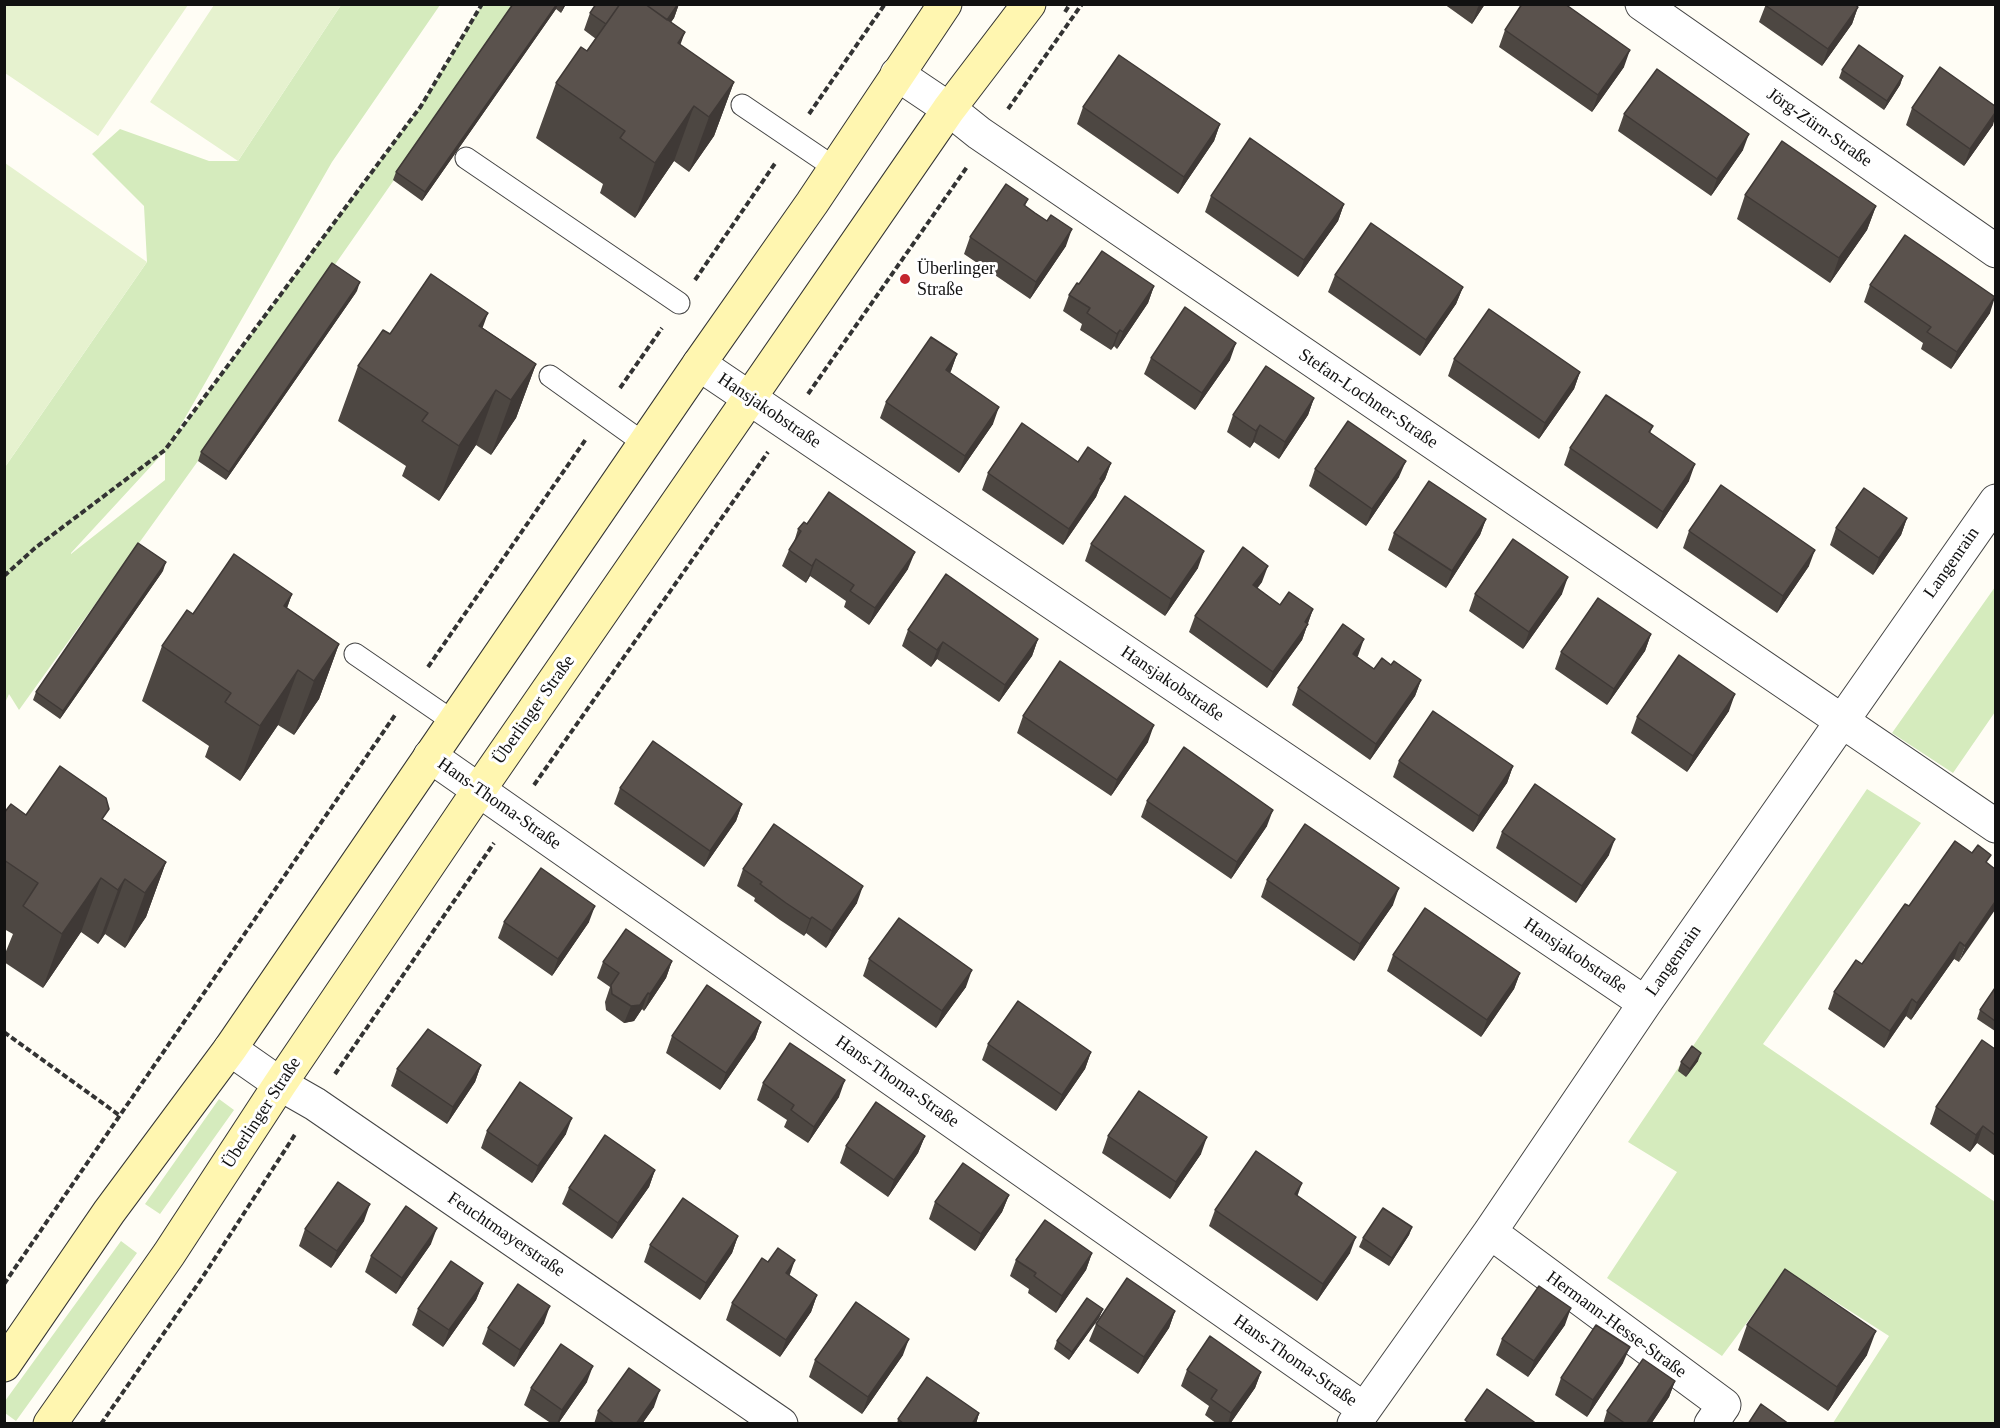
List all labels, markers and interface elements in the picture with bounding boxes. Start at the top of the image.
street label: Jörg-Zürn-Straße [1762,84,1876,172]
place label: Überlinger Straße [917,258,995,300]
marker: Überlinger Straße [898,272,912,286]
street label: Stefan-Lochner-Straße [1294,344,1442,454]
street label: Hansjakobstraße [713,369,825,453]
street label: Langenrain [1920,523,1984,603]
street label: Hansjakobstraße [1116,642,1228,726]
street label: Überlinger Straße [488,651,580,769]
street label: Hans-Thoma-Straße [433,753,565,855]
street label: Hansjakobstraße [1519,914,1631,998]
street label: Langenrain [1642,921,1706,1001]
street label: Hans-Thoma-Straße [831,1031,963,1133]
street label: Überlinger Straße [218,1053,306,1173]
street label: Feuchtmayerstraße [443,1188,569,1282]
street label: Hermann-Hesse-Straße [1542,1267,1690,1383]
street label: Hans-Thoma-Straße [1229,1310,1361,1412]

